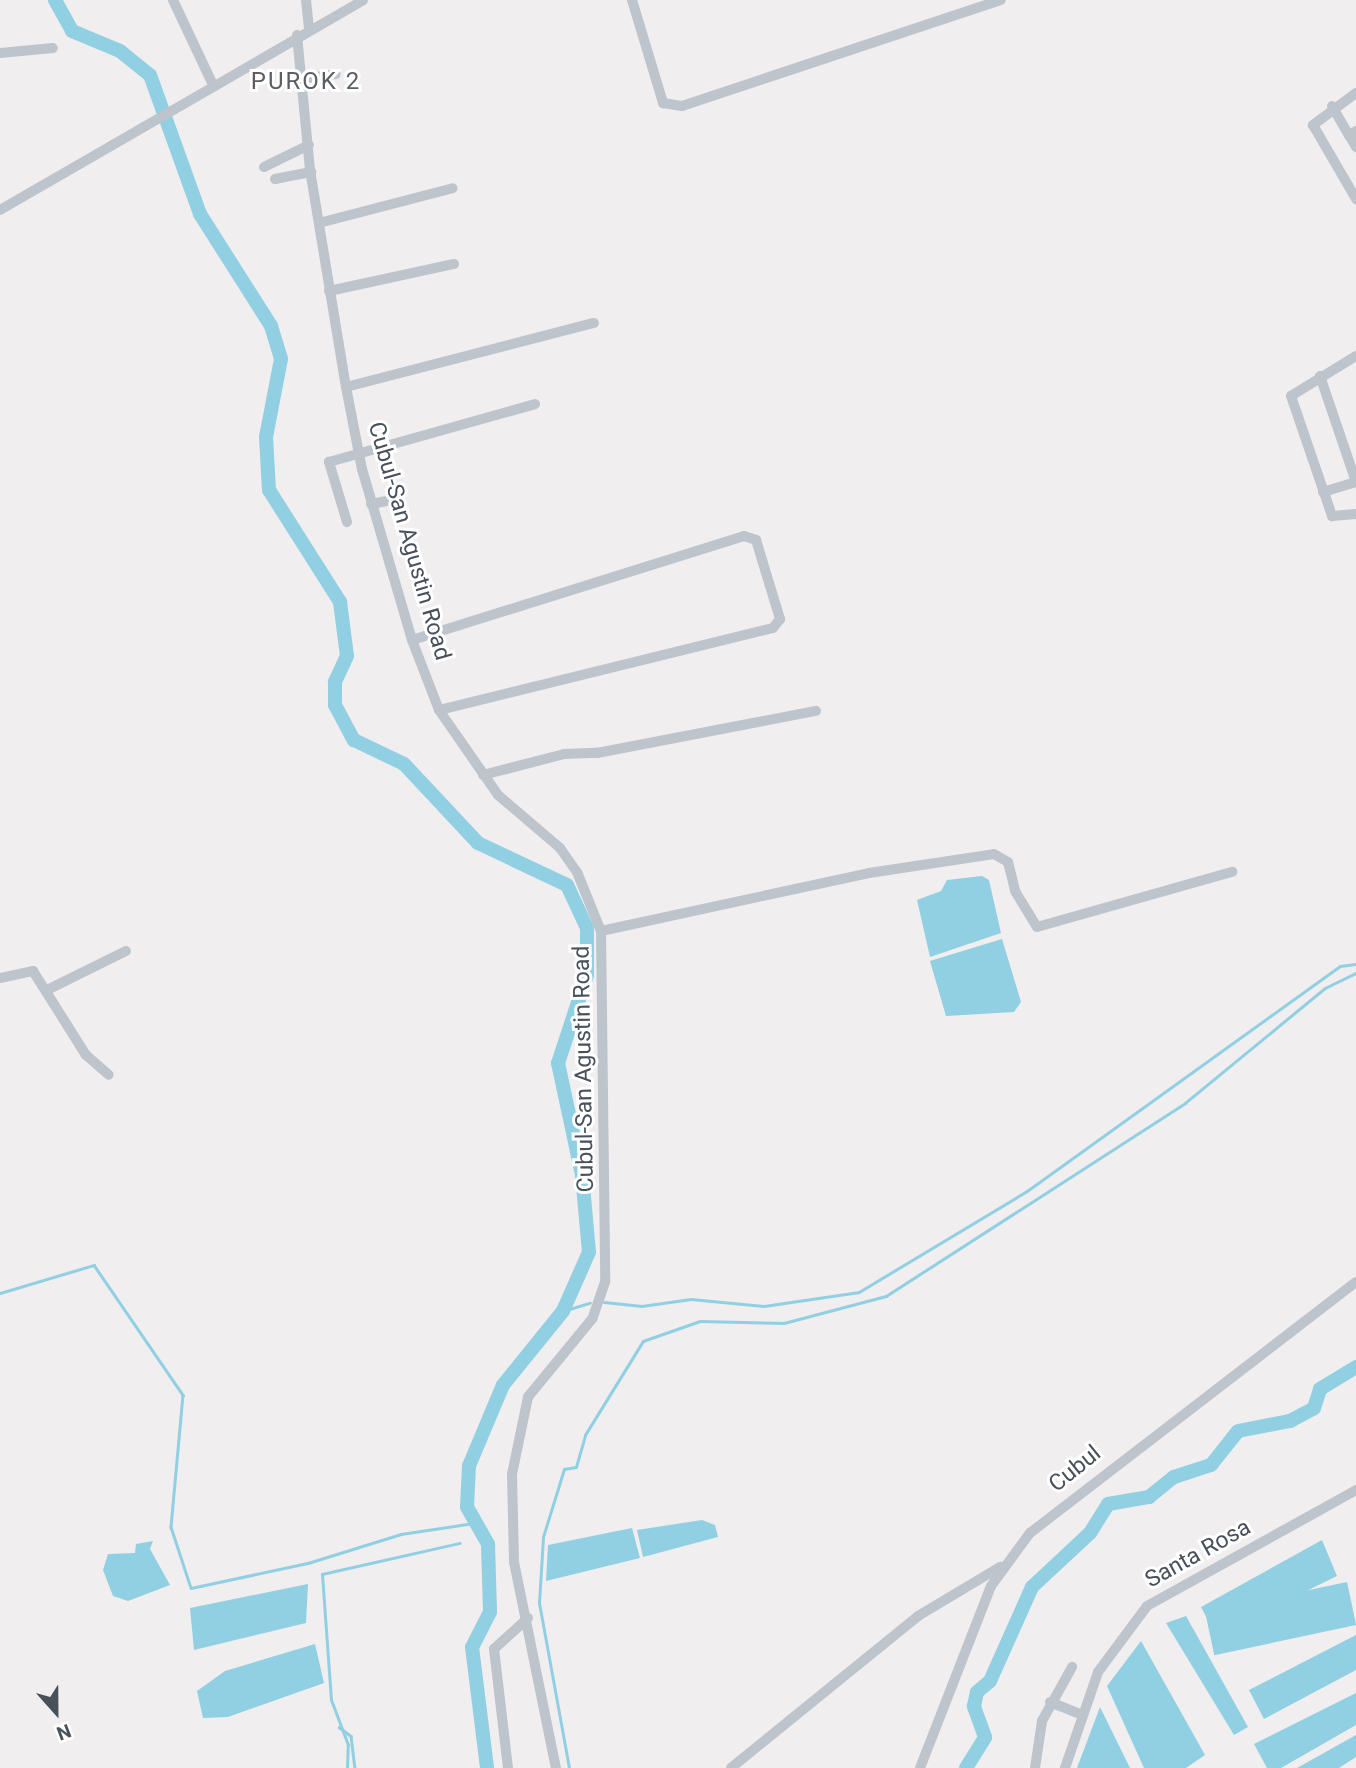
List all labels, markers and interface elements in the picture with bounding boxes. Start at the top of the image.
district label: PUROK 2 [252,68,360,96]
street label: Cubul-San Agustin Road [362,419,456,663]
street label: Cubul-San Agustin Road [568,946,600,1192]
street label: Cubul [1043,1440,1107,1498]
street label: Santa Rosa [1140,1514,1256,1594]
north arrow [21,1677,91,1747]
text: N [53,1719,74,1745]

